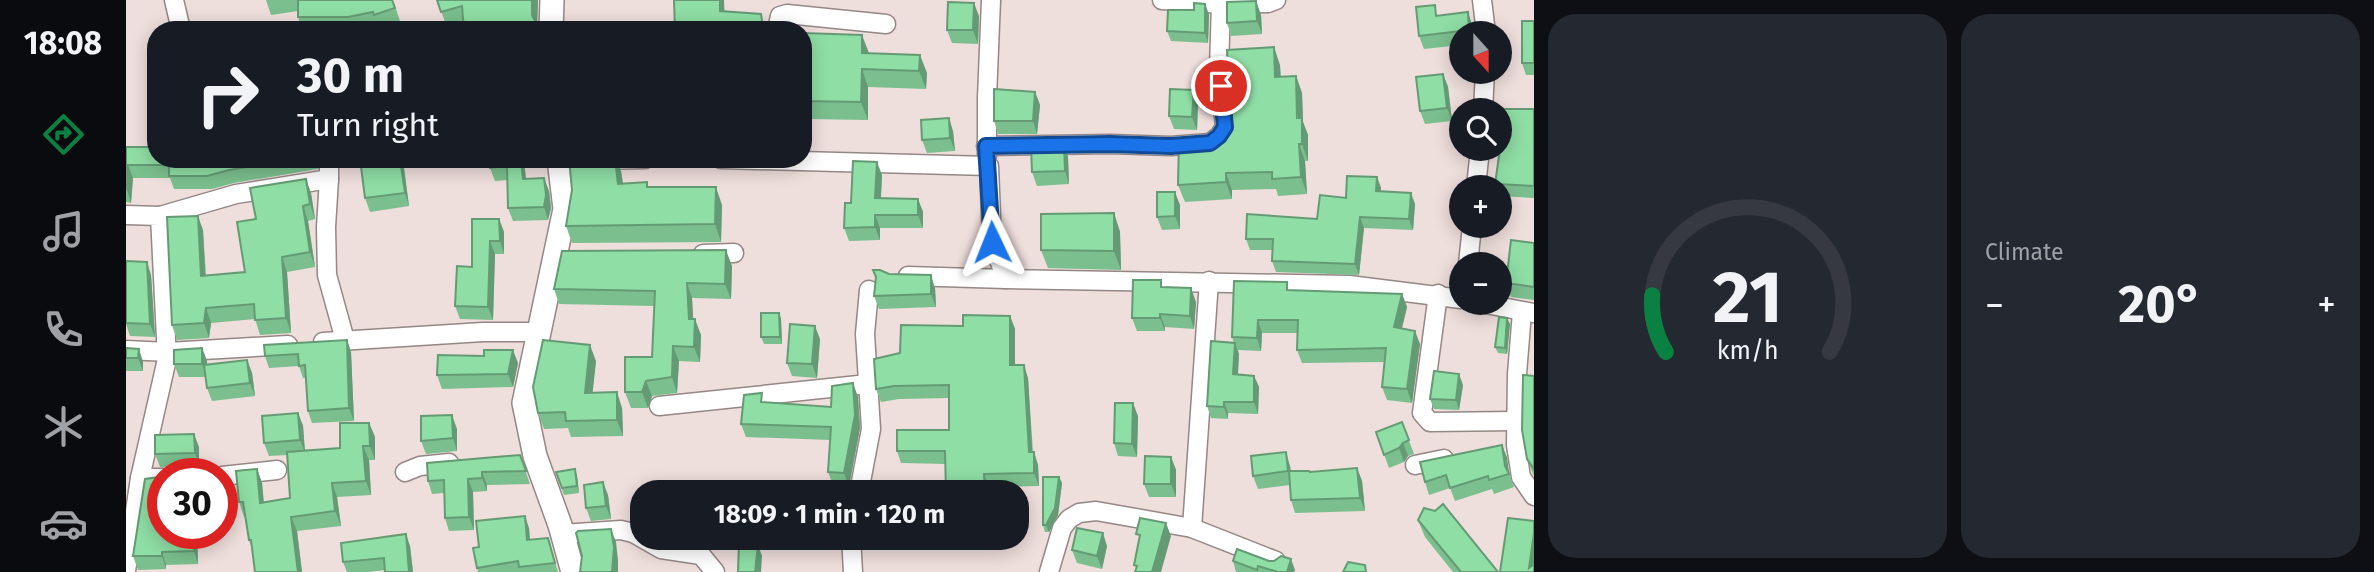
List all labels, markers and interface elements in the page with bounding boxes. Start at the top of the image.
north arrow [1449,21,1512,84]
map controls [1449,21,1512,315]
text: 18:08 [24,24,102,62]
text: 30 m [297,46,404,105]
icon: right [182,49,273,140]
pin [1191,56,1251,116]
icon: arrive [1202,67,1240,105]
button: search [1449,98,1512,161]
text: Turn right [297,106,439,144]
icon: directions [39,110,88,159]
button: + [1449,175,1512,238]
position arrow [955,205,1029,279]
icon: music [39,207,88,256]
text: Climate [1985,238,2064,266]
button: − [1449,252,1512,315]
text: 21 [1713,254,1782,341]
text: 20° [2118,273,2203,336]
text: − [1985,282,2004,328]
text: + [2317,282,2336,328]
icon: phone [39,305,88,354]
text: km/h [1717,336,1778,366]
icon: climate [39,402,88,451]
speed limit sign: 30 [147,458,238,549]
icon: car [39,499,88,548]
text: 18:09 · 1 min · 120 m [714,499,945,530]

